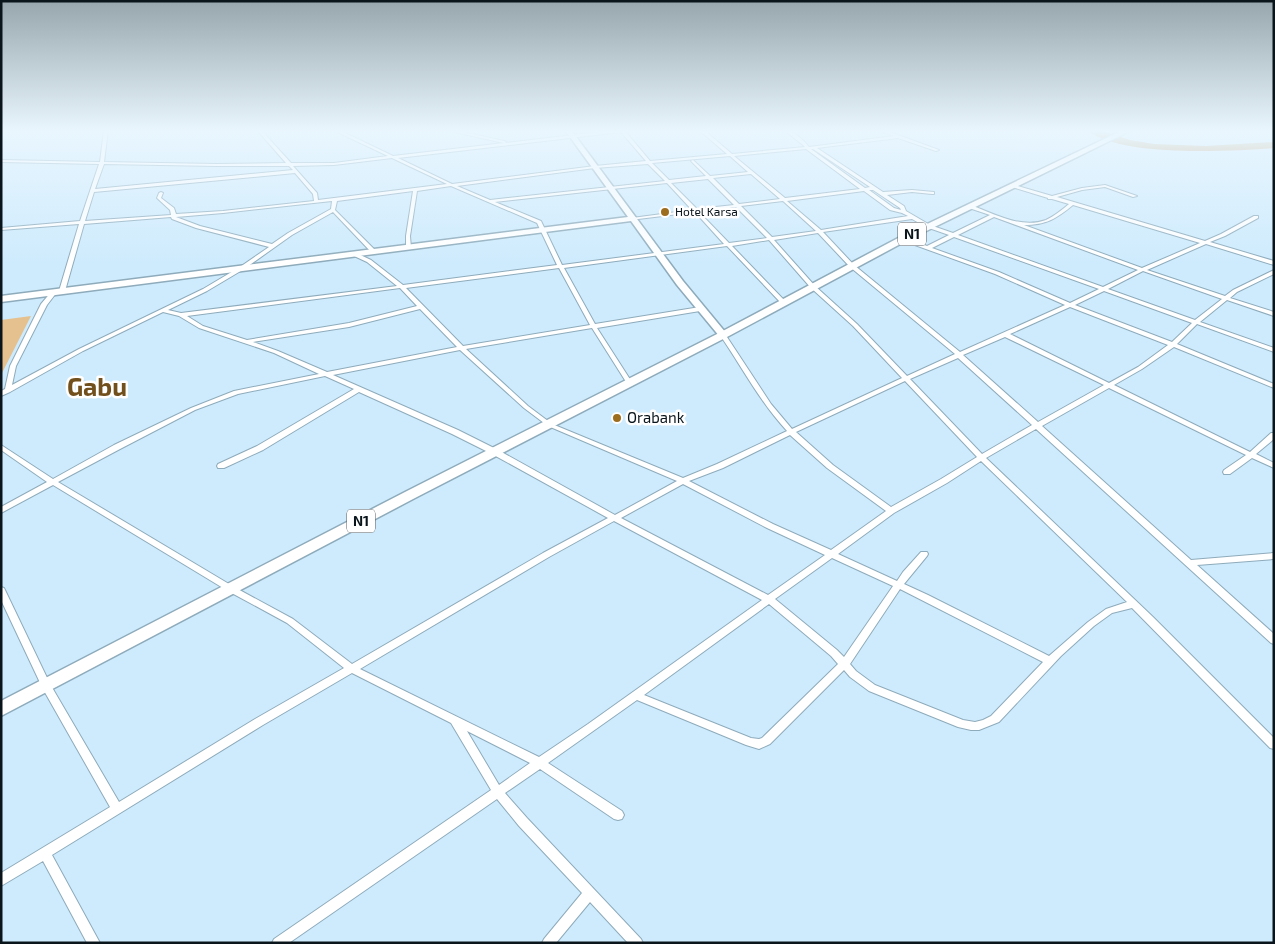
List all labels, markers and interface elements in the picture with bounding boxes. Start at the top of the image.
place label: Hotel Karsa [675,204,738,218]
marker: Hotel Karsa [659,206,671,218]
road number: N1 [898,222,926,245]
district label: Gabu [67,371,127,401]
place label: Orabank [627,408,685,426]
marker: Orabank [611,412,623,424]
road number: N1 [347,510,375,532]

